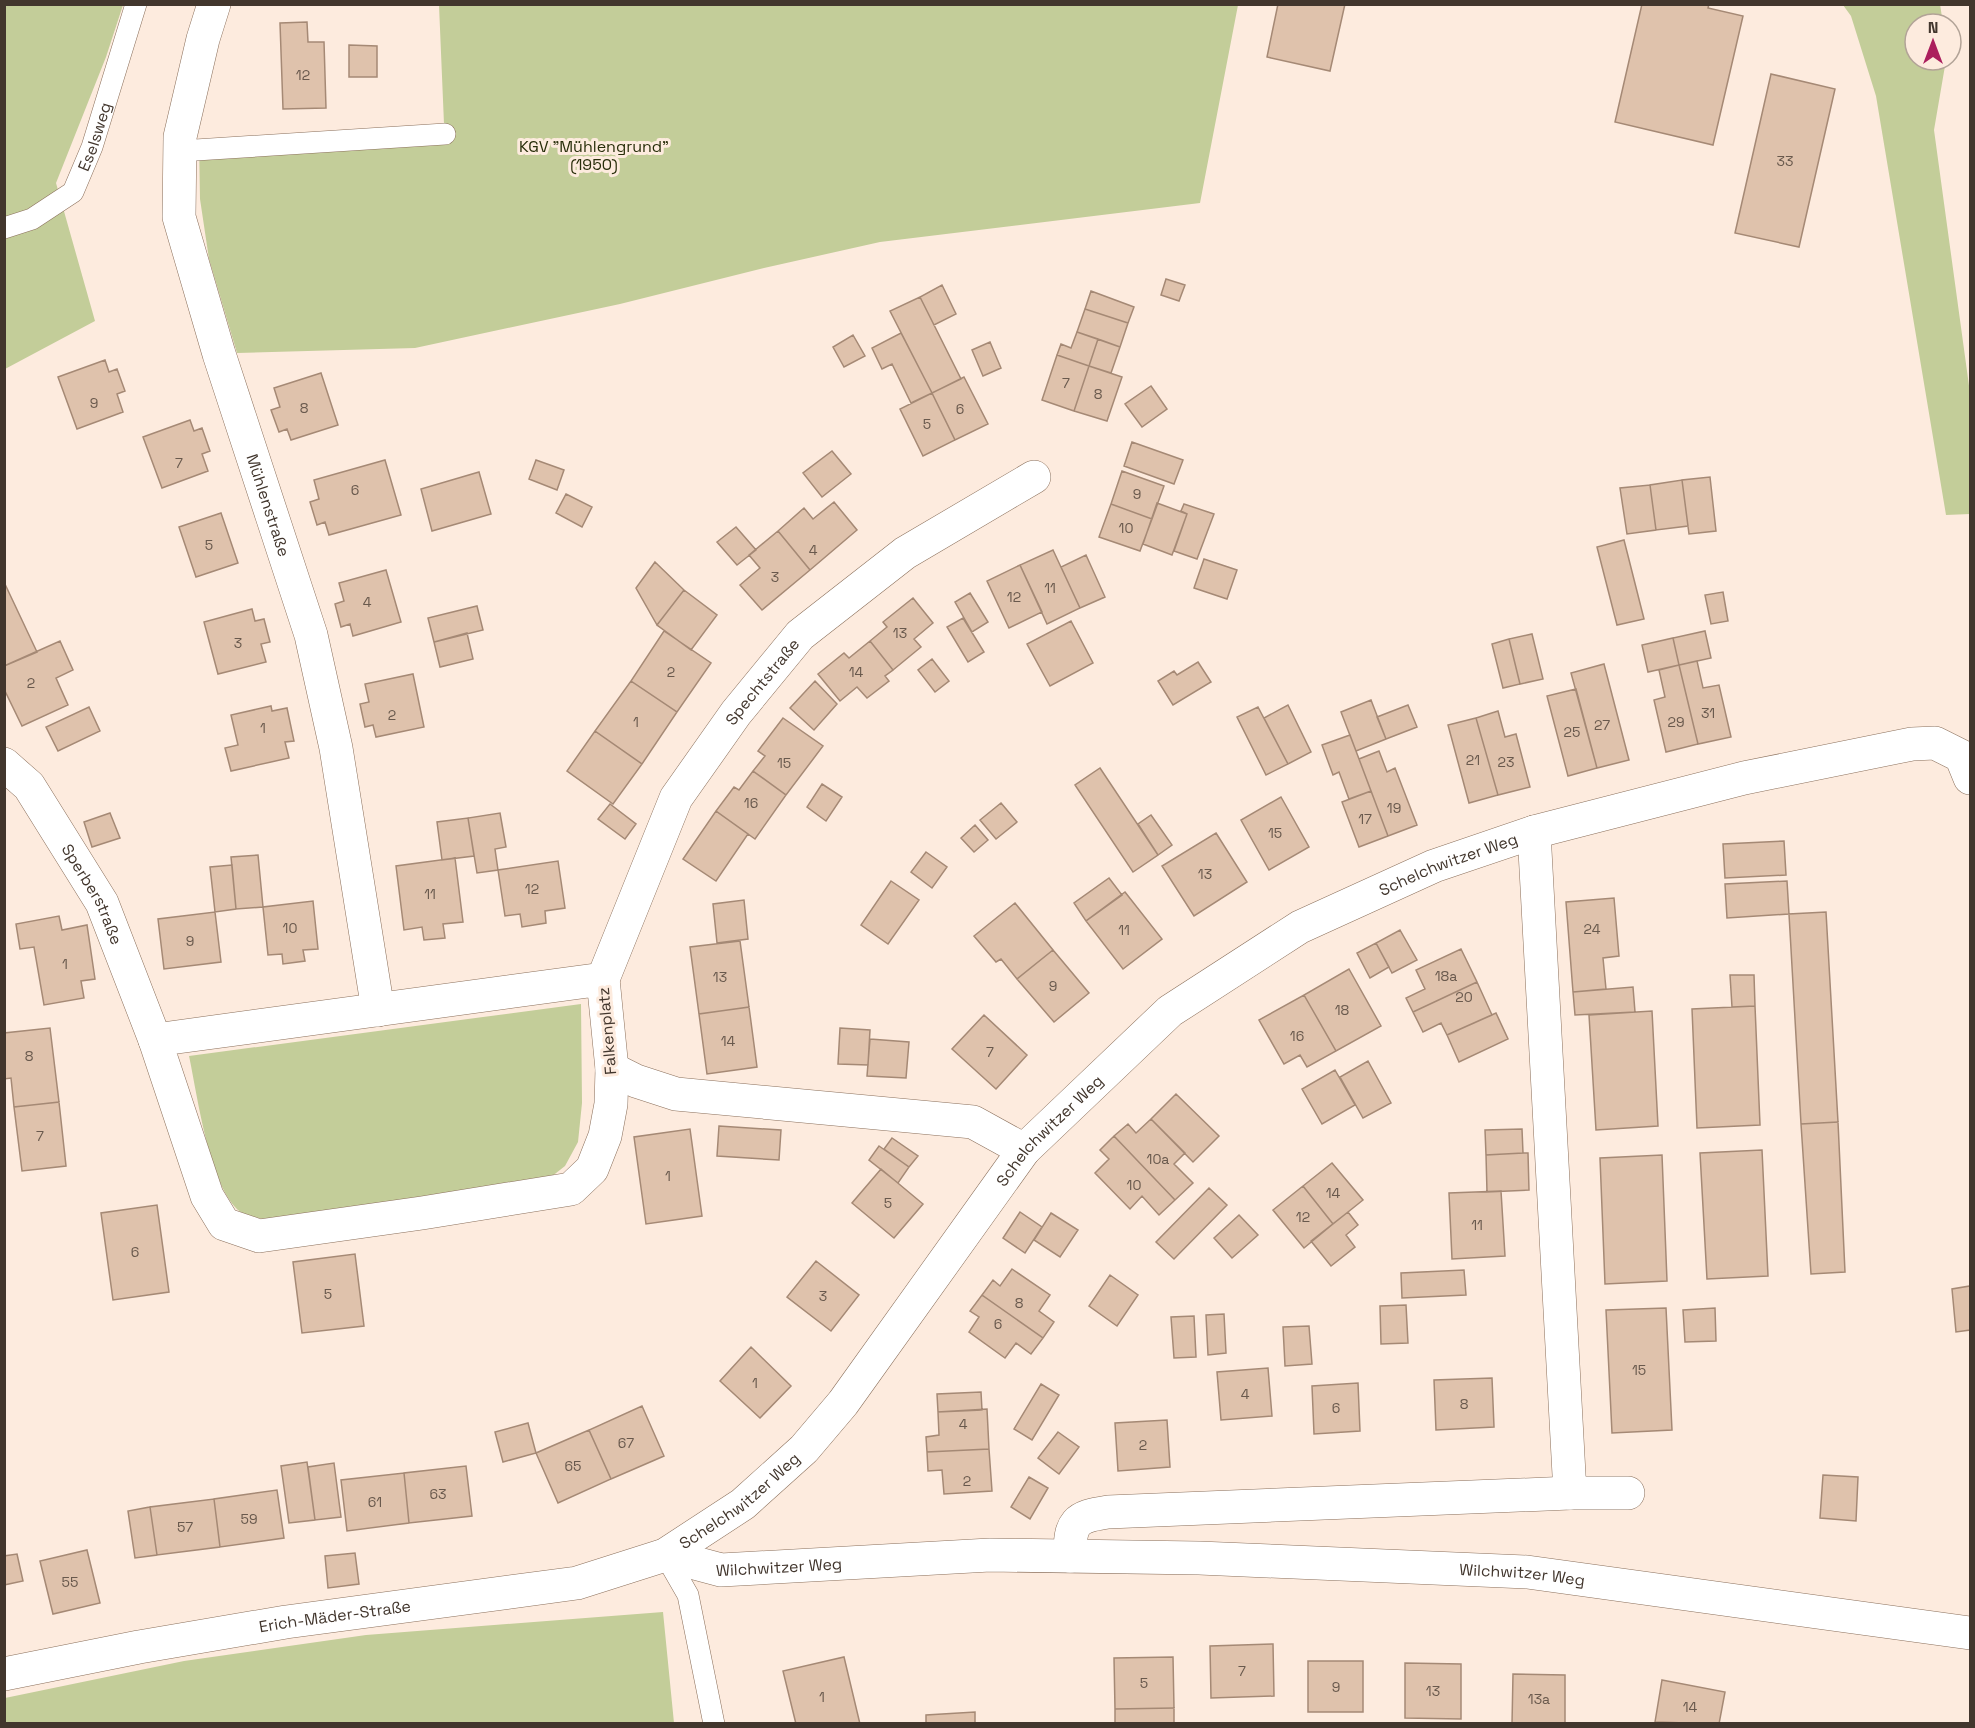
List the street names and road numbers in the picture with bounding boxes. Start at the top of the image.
street label: Eselsweg [73,100,116,174]
street label: Mühlenstraße [242,451,295,559]
street label: Spechtstraße [720,634,804,729]
street label: Schelchwitzer Weg [1375,828,1520,900]
street label: Sperberstraße [57,840,127,947]
street label: Falkenplatz [593,986,621,1076]
street label: Schelchwitzer Weg [991,1070,1107,1190]
street label: Schelchwitzer Weg [675,1448,804,1554]
street label: Wilchwitzer Weg [715,1553,843,1581]
street label: Wilchwitzer Weg [1459,1559,1586,1590]
street label: Erich-Mäder-Straße [257,1595,412,1637]

